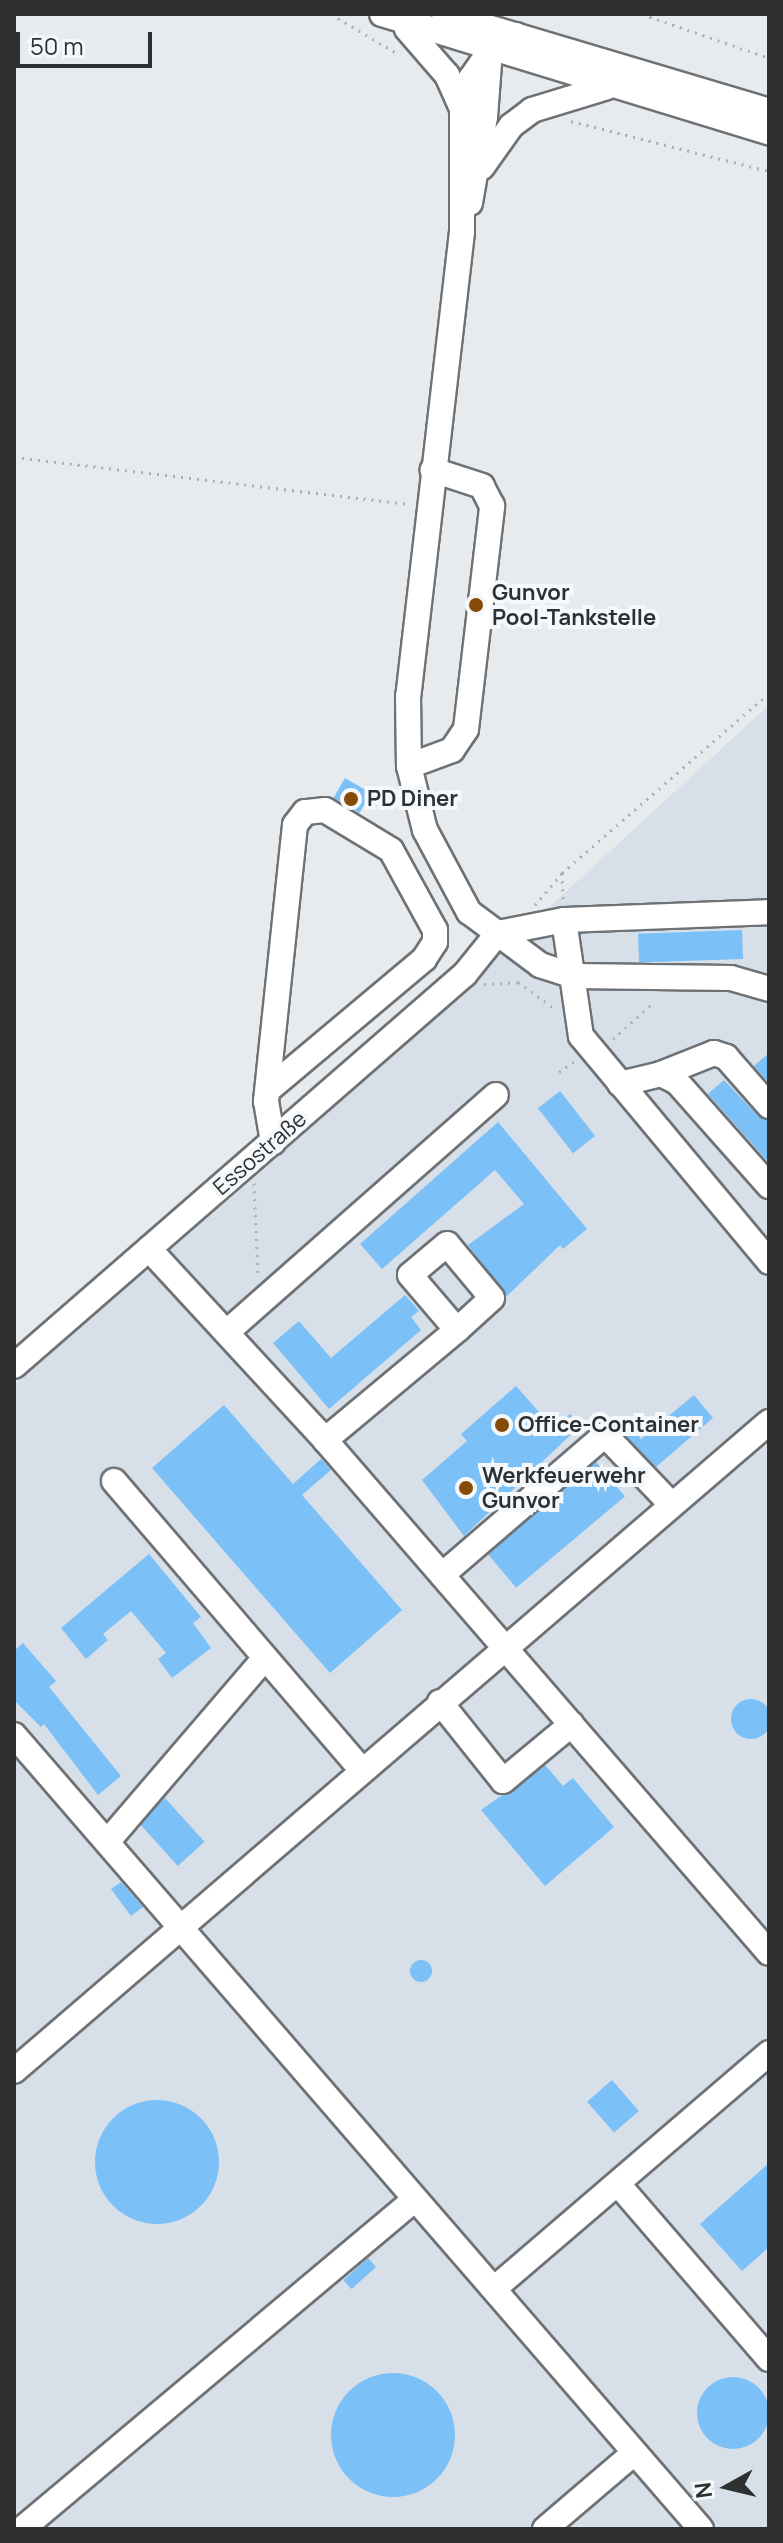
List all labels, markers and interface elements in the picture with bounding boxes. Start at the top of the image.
scale bar [20,16,156,66]
text: 50 m [30,29,84,62]
place label: Gunvor Pool-Tankstelle [492,579,656,630]
marker: Gunvor Pool-Tankstelle [467,596,485,614]
place label: PD Diner [367,786,458,812]
marker: PD Diner [342,790,360,808]
street label: Essostraße [208,1105,312,1201]
place label: Office-Container [518,1412,699,1438]
marker: Office-Container [493,1416,511,1434]
place label: Werkfeuerwehr Gunvor [482,1462,646,1514]
marker: Werkfeuerwehr Gunvor [457,1479,475,1497]
north arrow [687,2447,767,2527]
text: N [687,2480,719,2500]

